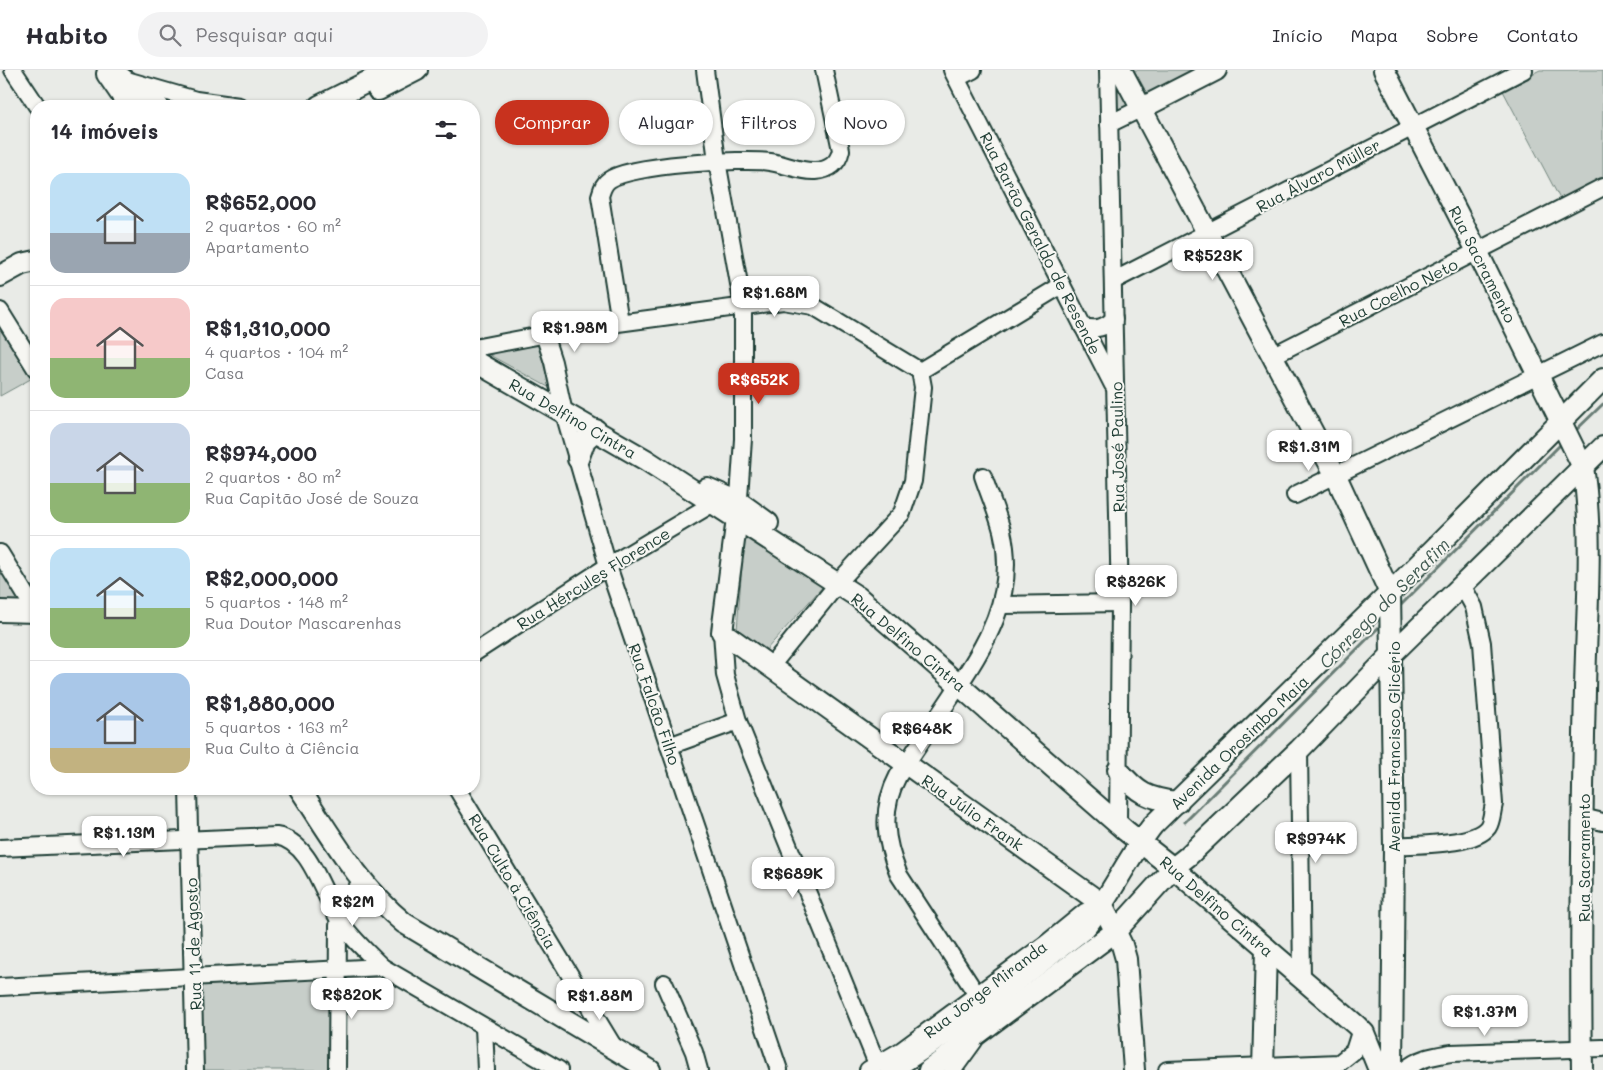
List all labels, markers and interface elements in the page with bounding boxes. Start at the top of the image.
search box [138,12,488,57]
text: Habito [25,19,108,50]
icon: search [156,21,184,49]
text: Pesquisar aqui [196,22,334,47]
text: Início [1272,23,1322,47]
text: Mapa [1350,23,1398,47]
text: Sobre [1426,23,1479,47]
text: Contato [1507,23,1578,47]
chip: Comprar [495,100,609,145]
chip: Alugar [619,100,713,145]
chip: Filtros [723,100,815,145]
chip: Novo [825,100,905,145]
icon: filters [432,116,460,144]
text: 14 imóveis [50,117,158,144]
street label: Rua Barão Geraldo de Resende [976,128,1106,358]
street label: Rua Álvaro Müller [1252,133,1384,217]
text: R$652,000 [205,188,316,215]
icon: home [90,193,150,253]
street label: Rua Sacramento [1444,202,1522,326]
text: 2 quartos · 60 m² [205,215,341,236]
text: Apartamento [205,236,309,257]
pin: R$523K [1172,238,1254,281]
text: R$523K [1183,244,1243,265]
street label: Rua Coelho Neto [1335,253,1461,331]
pin: R$1.68M [729,276,821,318]
text: R$1.68M [742,281,808,302]
pin: R$1.98M [529,310,621,353]
text: R$1,310,000 [205,314,331,341]
text: R$1.98M [542,316,608,337]
icon: home [90,318,150,378]
text: 4 quartos · 104 m² [205,341,348,362]
text: Casa [205,362,244,383]
pin: R$652K [718,362,800,405]
text: R$652K [729,368,789,389]
street label: Rua Delfino Cintra [505,373,641,463]
street label: Rua José Paulino [1105,381,1129,513]
pin: R$1.31M [1263,430,1355,472]
text: R$1.31M [1278,435,1340,456]
text: R$974,000 [205,439,317,466]
icon: home [90,443,150,503]
text: 2 quartos · 80 m² [205,466,341,487]
text: Rua Capitão José de Souza [205,487,419,508]
street label: Rua Hércules Florence [512,522,674,634]
water label: Córrego do Serafim [1313,532,1455,674]
text: R$2,000,000 [205,564,338,591]
pin: R$826K [1095,564,1177,607]
icon: home [90,568,150,628]
text: R$826K [1106,570,1166,591]
street label: Rua Delfino Cintra [847,588,971,696]
text: 5 quartos · 148 m² [205,591,348,612]
text: Rua Doutor Mascarenhas [205,612,401,633]
street label: Rua Falcão Filho [624,640,686,768]
street label: Avenida Francisco Glicério [1383,641,1404,853]
street label: Avenida Orosimbo Maia [1165,670,1313,814]
text: R$1,880,000 [205,689,335,716]
icon: home [90,693,150,753]
pin: R$648K [881,712,963,754]
text: 5 quartos · 163 m² [205,716,348,737]
text: R$648K [891,717,953,738]
text: Rua Culto à Ciência [205,737,359,758]
street label: Rua Júlio Frank [918,769,1028,855]
street label: Rua Sacramento [1573,794,1594,922]
street label: Rua Culto à Ciência [464,809,562,953]
pin: R$1.13M [78,816,170,858]
text: R$1.13M [93,821,155,842]
pin: R$974K [1275,822,1357,864]
text: R$974K [1286,827,1346,848]
street label: Rua Delfino Cintra [1156,851,1278,961]
pin: R$689K [752,856,834,899]
text: R$689K [763,862,823,883]
street label: Rua 11 de Agosto [180,877,206,1011]
pin: R$2M [323,884,383,927]
text: R$2M [332,890,374,911]
street label: Rua Jorge Miranda [919,936,1051,1042]
pin: R$820K [311,978,393,1020]
pin: R$1.88M [554,978,646,1021]
text: R$820K [322,983,382,1004]
text: R$1.88M [567,984,633,1005]
pin: R$1.37M [1439,994,1531,1037]
text: R$1.37M [1453,1000,1517,1021]

